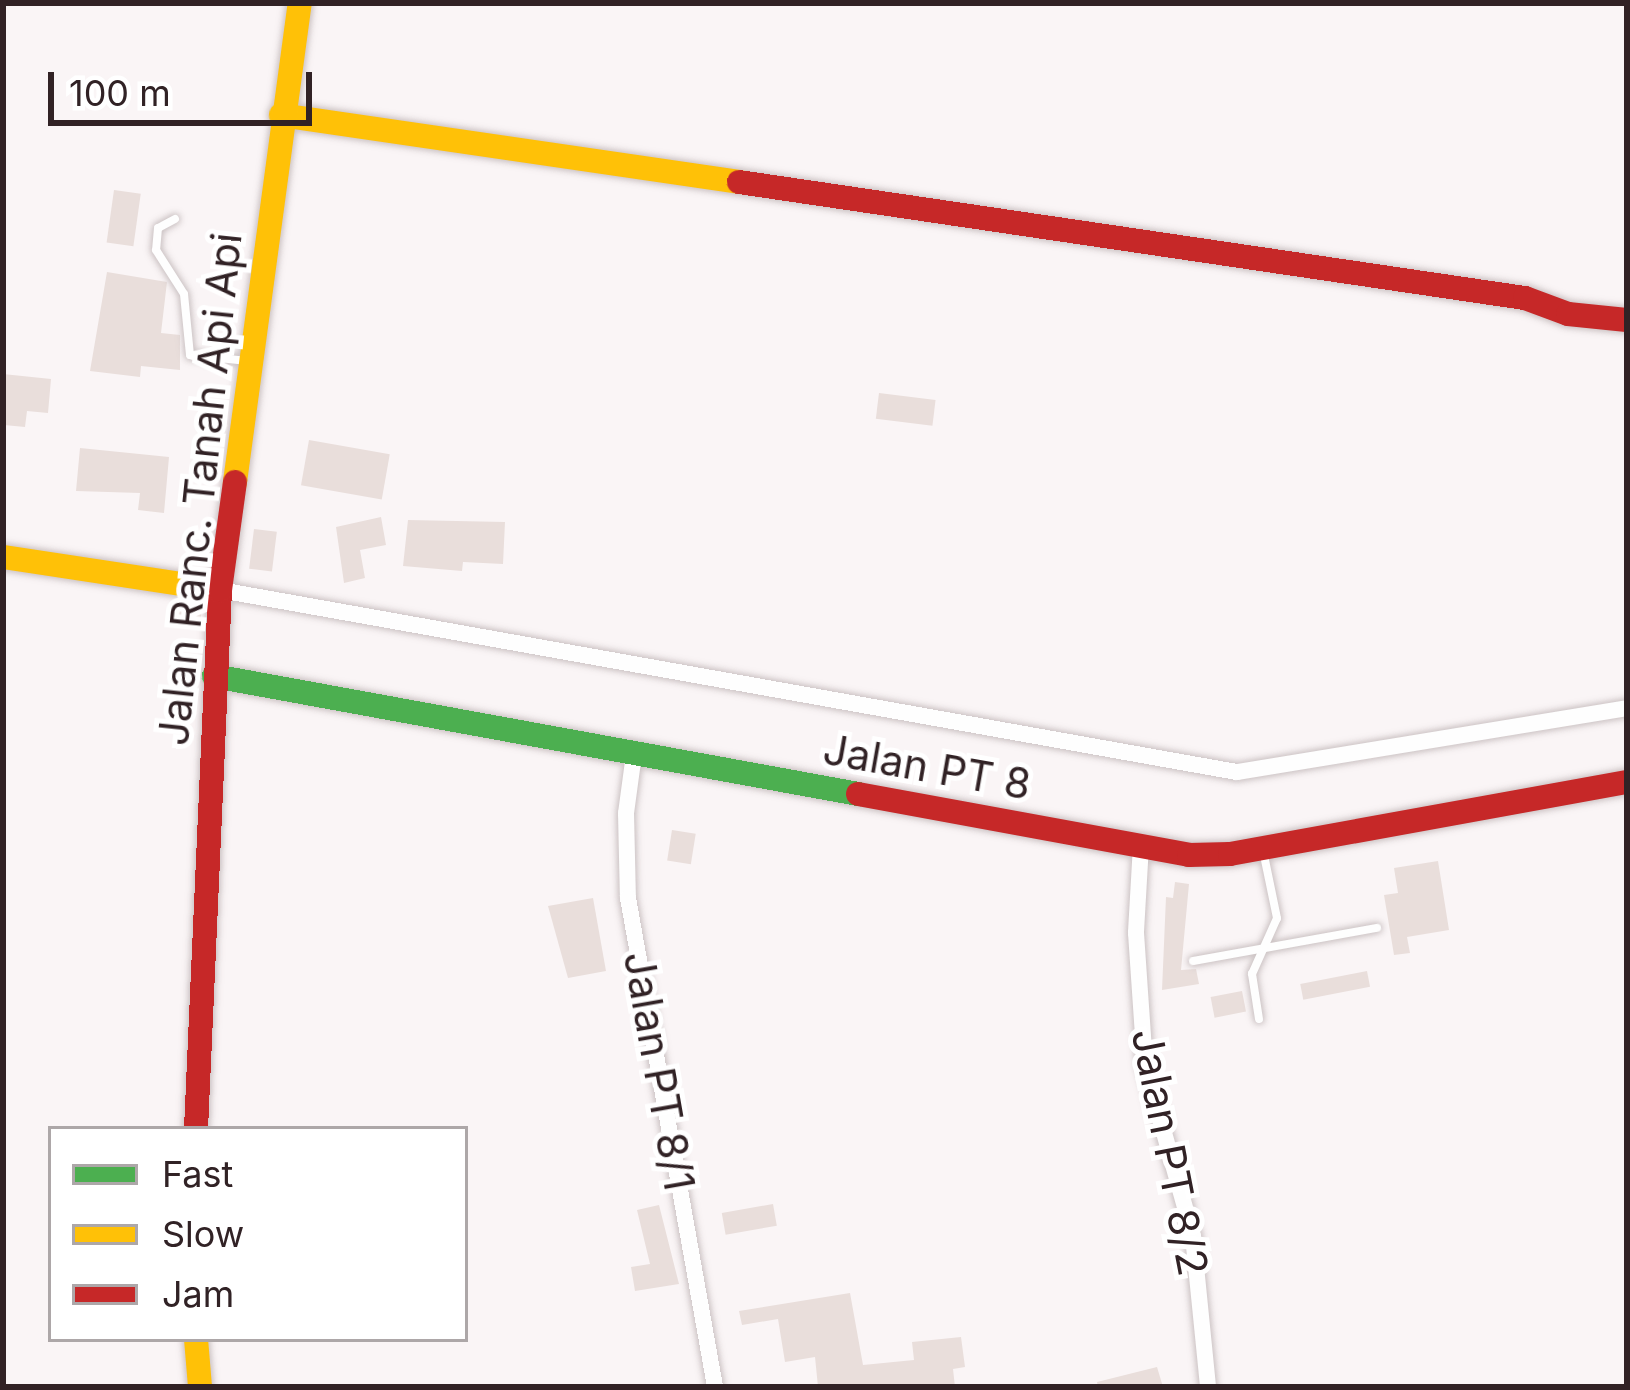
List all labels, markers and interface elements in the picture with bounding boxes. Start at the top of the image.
scale bar [54,48,318,122]
text: 100 m [69,71,171,115]
street label: Jalan Ranc. Tanah Api Api [148,230,252,748]
street label: Jalan PT 8 [819,724,1035,810]
street label: Jalan PT 8/1 [613,948,705,1194]
street label: Jalan PT 8/2 [1121,1024,1219,1280]
legend [48,1126,468,1342]
text: Fast [162,1152,233,1196]
text: Slow [162,1212,244,1256]
text: Jam [162,1272,234,1316]

